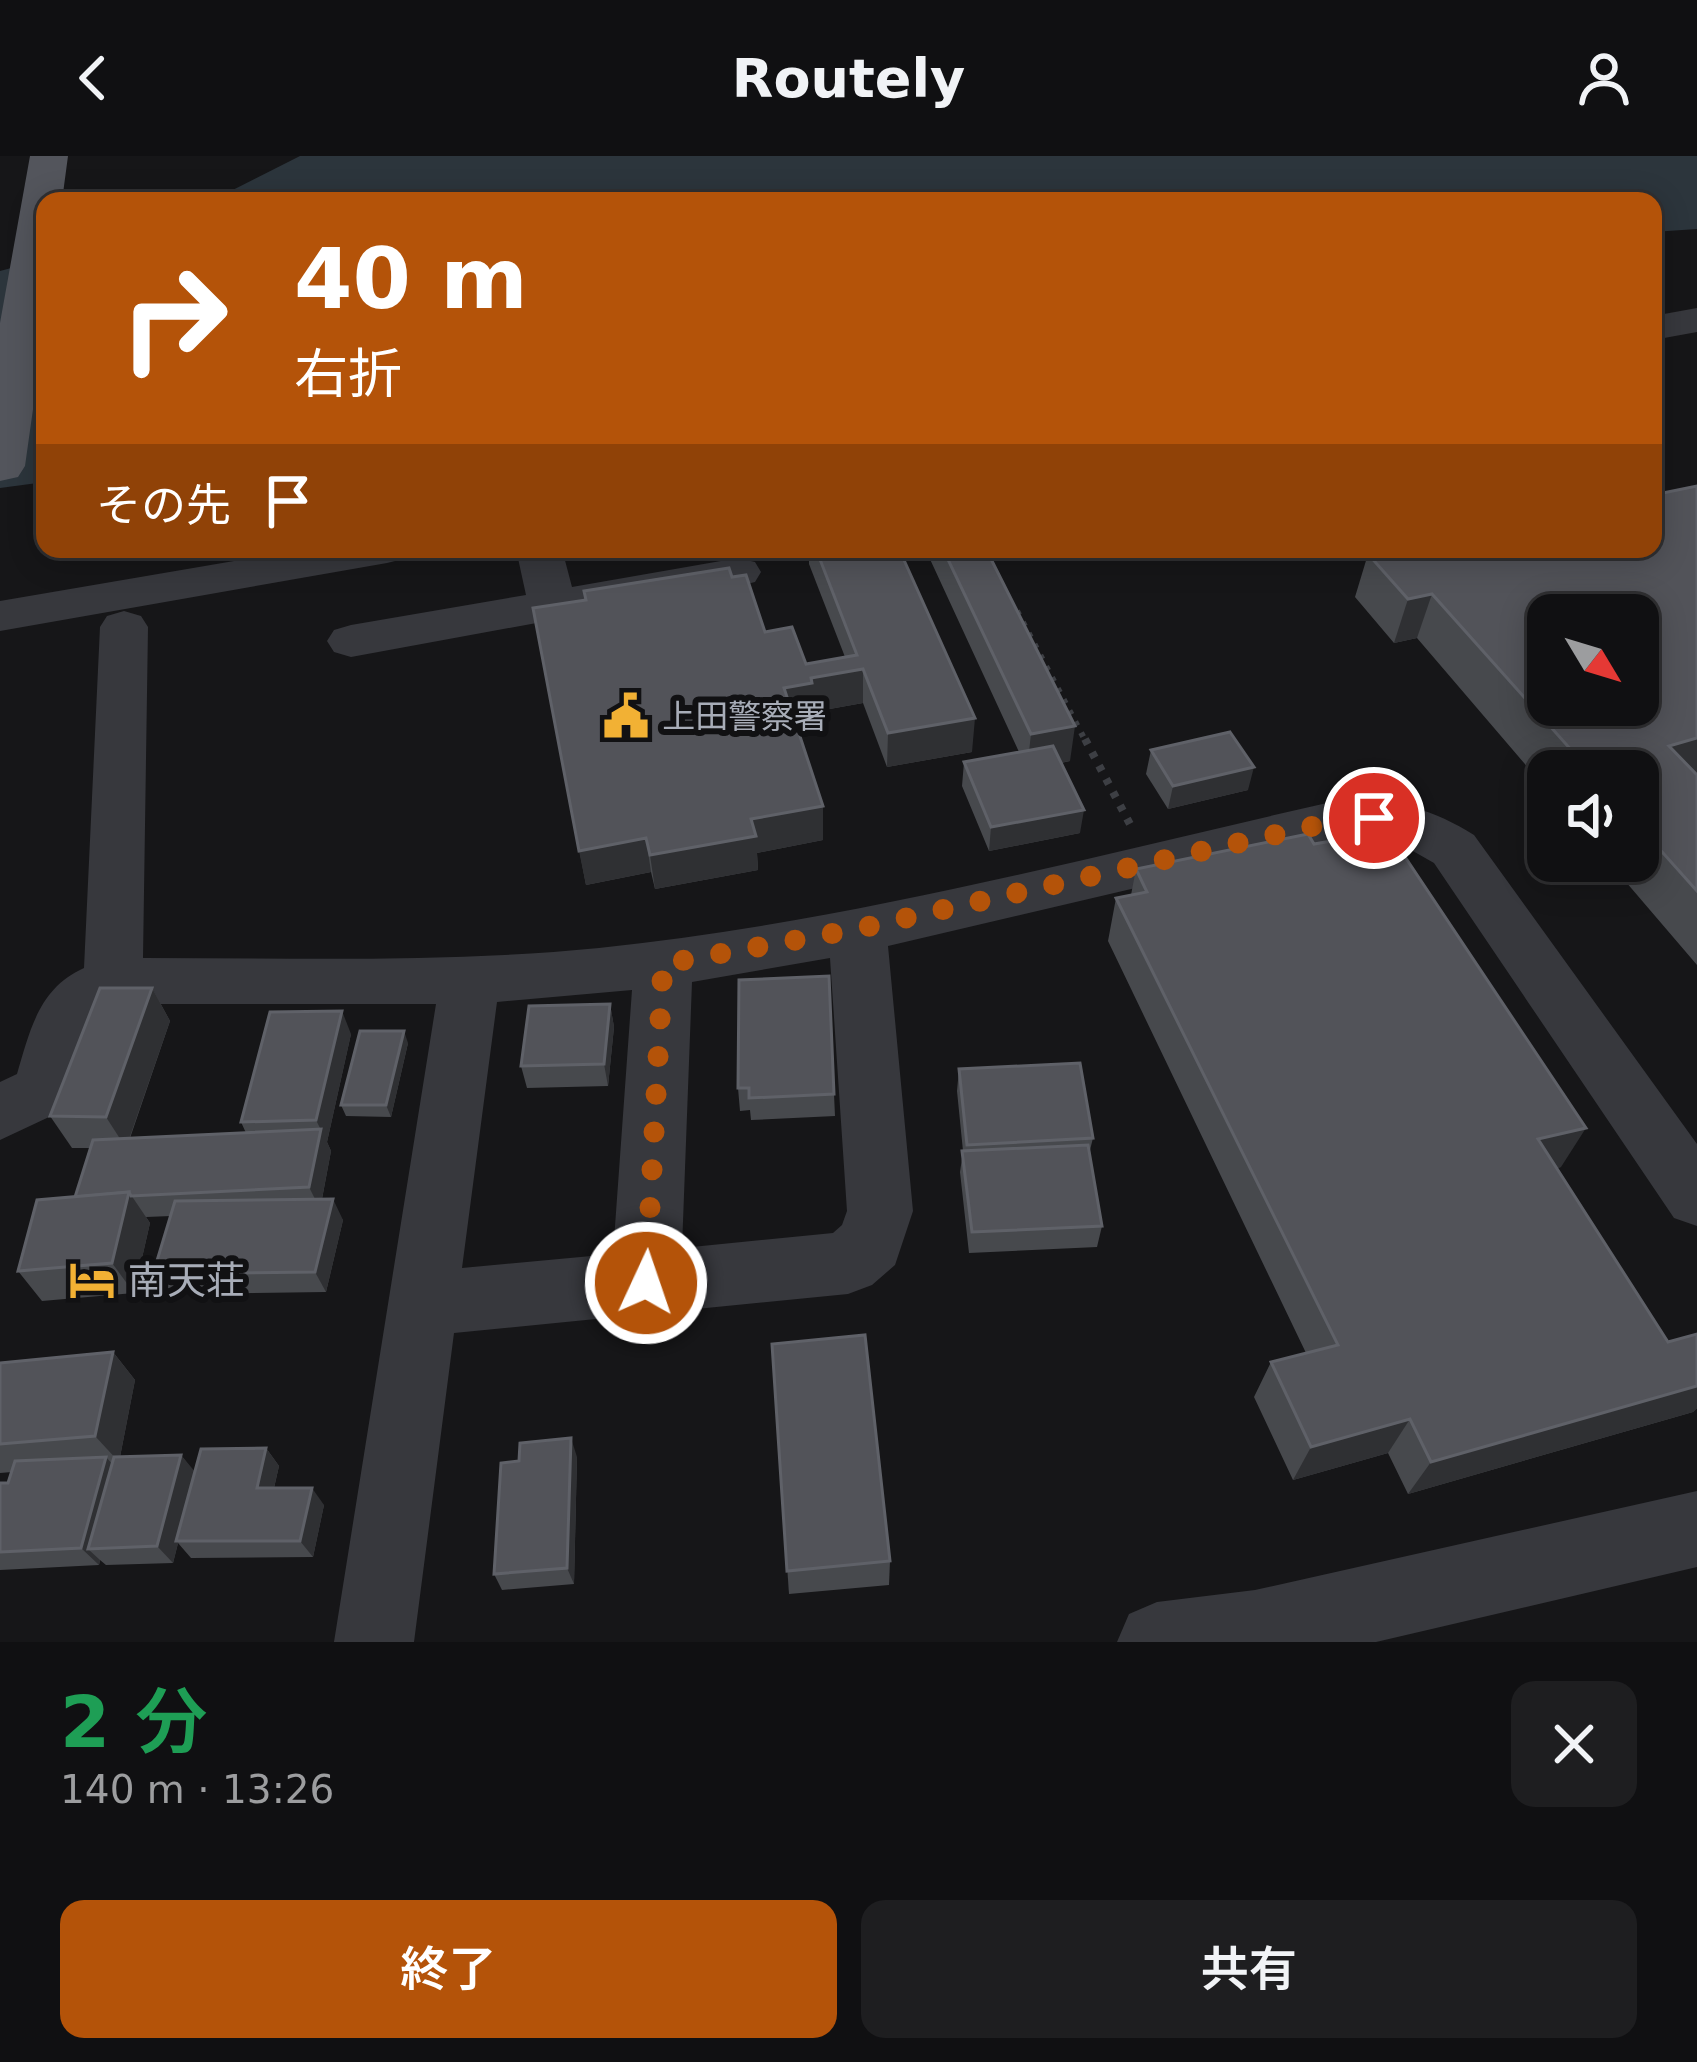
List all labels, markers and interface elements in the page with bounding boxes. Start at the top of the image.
icon: back [60,45,126,111]
icon: person [1571,45,1637,111]
text: Routely [732,47,965,110]
text: 40 m [294,230,528,328]
icon: right [96,240,252,396]
text: 右折 [294,343,402,406]
icon: arrive [255,468,321,534]
text: その先 [96,479,231,532]
north arrow [1527,594,1659,726]
map controls [1527,594,1659,882]
public building icon: 上田警察署 [601,691,651,741]
place label: 上田警察署 [662,697,827,736]
button: sound [1527,750,1659,882]
pin [1323,767,1425,869]
icon: arrive [1341,785,1407,851]
position arrow [583,1220,709,1346]
hotel icon: 南天荘 [67,1255,117,1305]
place label: 南天荘 [128,1258,245,1303]
text: 2 分 [60,1680,207,1764]
button: close [1511,1681,1637,1807]
text: 140 m · 13:26 [60,1767,334,1812]
button: 終了 [60,1900,837,2038]
button: 共有 [861,1900,1637,2038]

